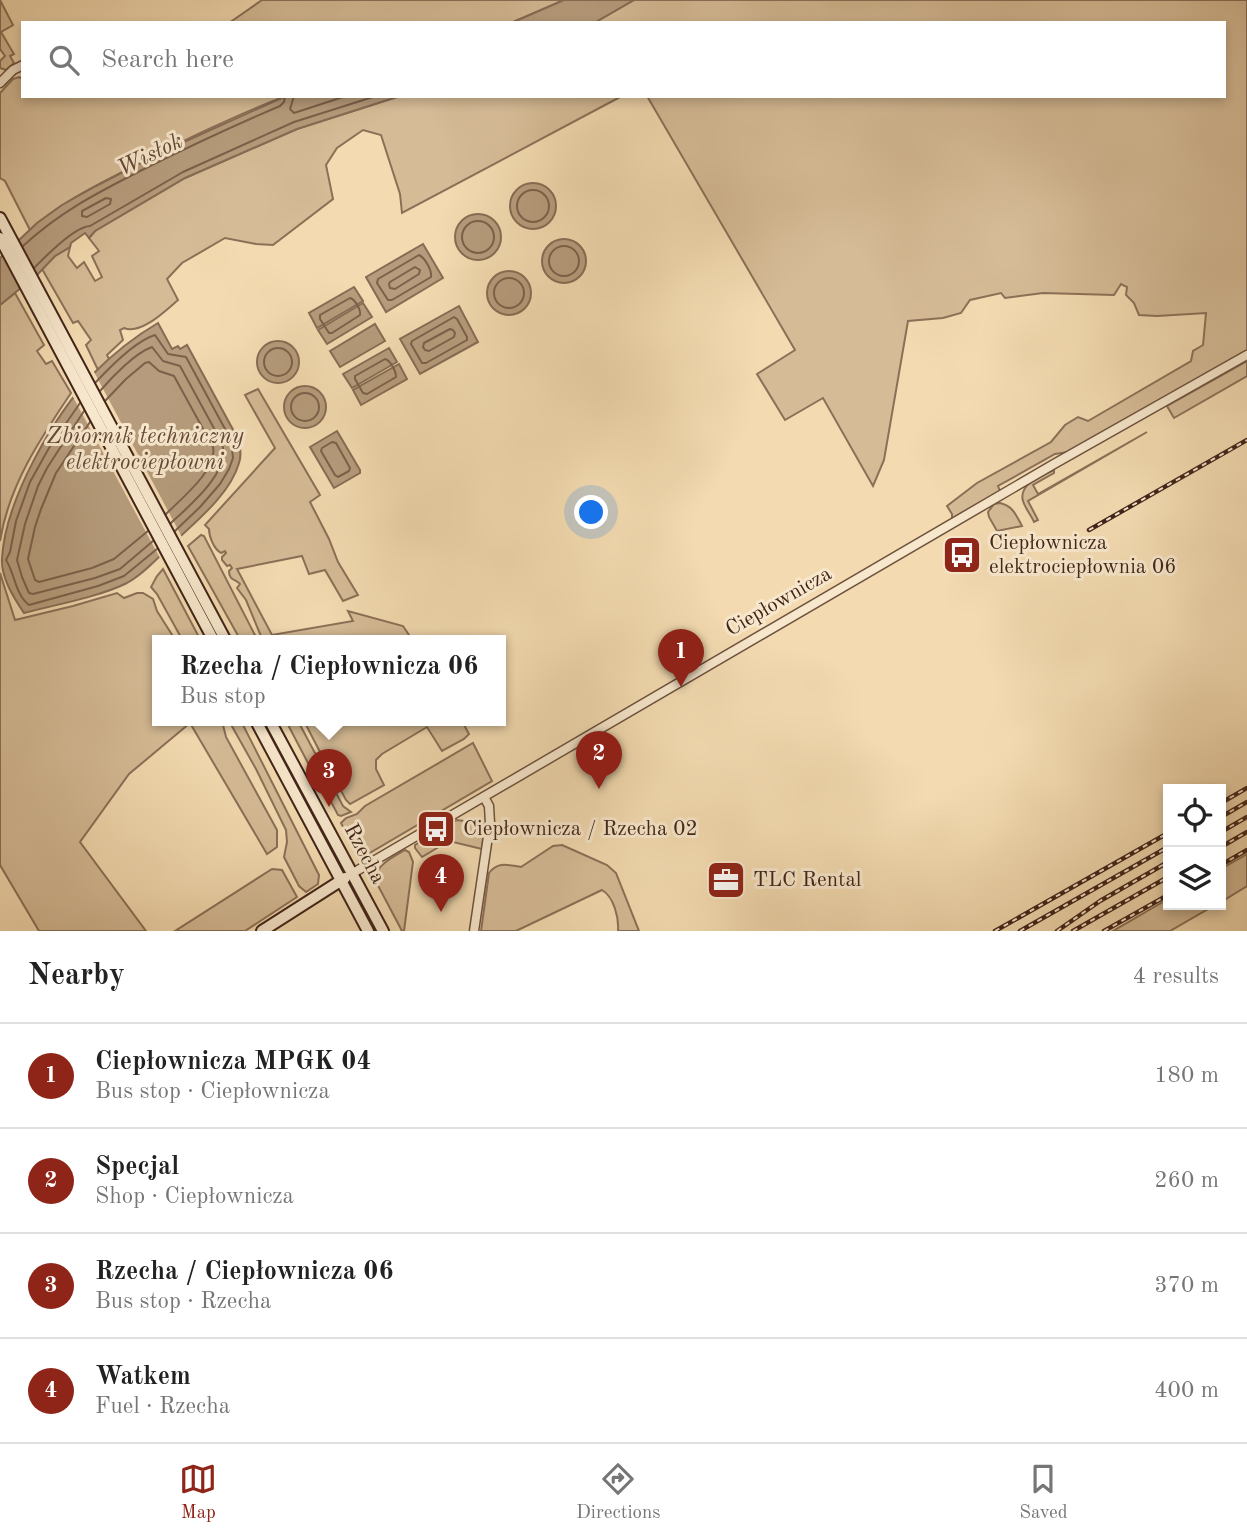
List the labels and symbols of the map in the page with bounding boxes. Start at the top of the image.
water label: Wisłok [114,129,186,181]
water label: Zbiornik techniczny elektrociepłowni [46,425,244,475]
your location [574,495,608,529]
place label: Ciepłownicza elektrociepłownia 06 [989,533,1176,578]
bus stop icon: Ciepłownicza elektrociepłownia 06 [941,534,983,576]
street label: Ciepłownicza [723,563,835,641]
pin: 1 [658,629,704,687]
pin: 2 [576,731,622,789]
pin: 3 [306,749,352,807]
bus stop icon: Ciepłownicza / Rzecha 02 [415,808,457,850]
place label: Ciepłownicza / Rzecha 02 [463,819,698,840]
street label: Rzecha [339,820,389,888]
pin: 4 [418,854,464,912]
office icon: TLC Rental [705,859,747,901]
place label: TLC Rental [753,870,862,891]

